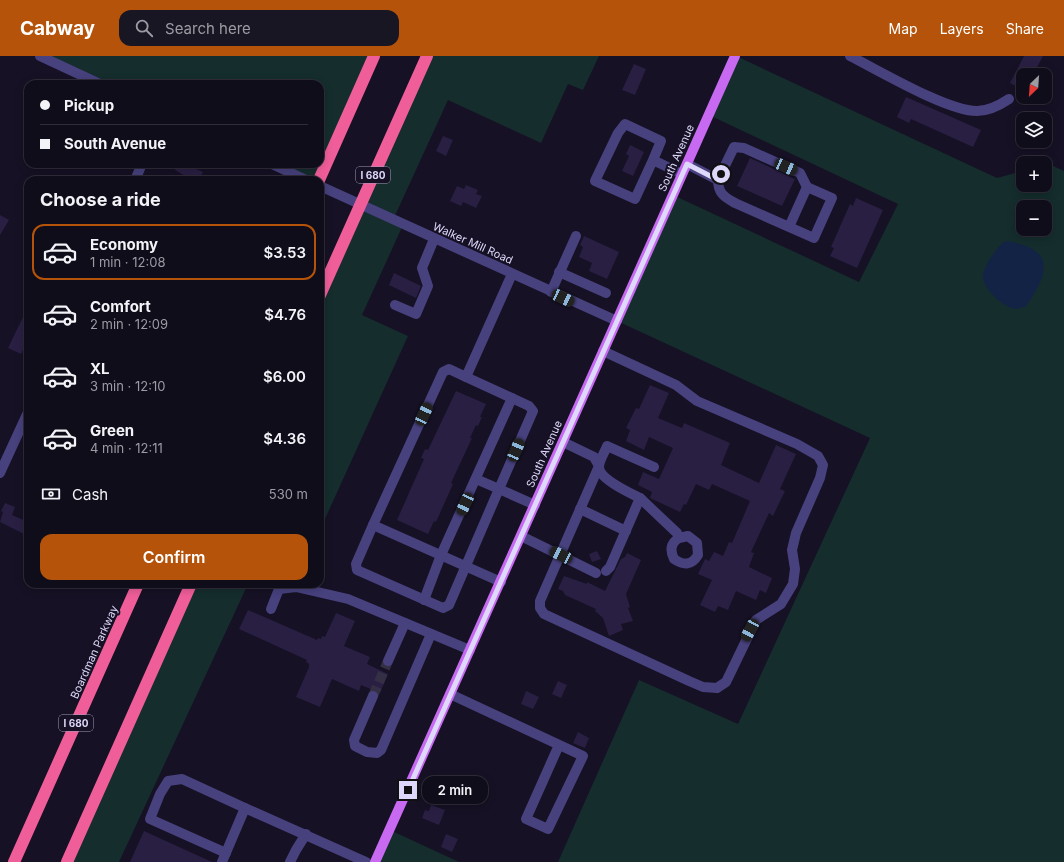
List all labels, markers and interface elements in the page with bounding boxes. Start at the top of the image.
search box [119,10,399,46]
text: Cabway [20,17,95,40]
icon: search [133,17,155,39]
text: Search here [165,19,251,38]
text: Map [889,20,918,37]
text: Layers [940,20,984,37]
text: Share [1006,20,1044,37]
north arrow [1016,68,1052,104]
map controls [1016,68,1052,236]
text: Pickup [64,96,114,115]
button: layers [1016,112,1052,148]
street label: South Avenue [655,122,697,194]
text: South Avenue [64,134,166,153]
button: + [1016,156,1052,192]
car [773,157,799,177]
route start [712,165,730,183]
road number: I 680 [356,167,390,183]
text: Choose a ride [40,189,161,210]
button: − [1016,200,1052,236]
street label: Walker Mill Road [431,219,515,267]
icon: car [42,234,78,270]
text: Economy [90,235,158,254]
text: $3.53 [263,243,306,262]
text: 1 min · 12:08 [90,254,165,270]
car [550,287,576,309]
icon: car [42,296,78,332]
text: Comfort [90,297,151,316]
text: $4.76 [264,305,306,324]
text: 2 min · 12:09 [90,316,168,332]
icon: car [42,358,78,394]
text: XL [90,359,110,378]
text: $6.00 [263,367,306,386]
text: 3 min · 12:10 [90,378,165,394]
car [413,401,435,427]
street label: South Avenue [523,418,565,490]
icon: car [42,420,78,456]
text: Green [90,421,134,440]
text: $4.36 [263,429,306,448]
car [506,437,526,463]
text: 4 min · 12:11 [90,440,163,456]
icon: cash [40,483,62,505]
text: Cash [72,485,108,504]
text: 530 m [269,486,308,502]
car [454,491,476,517]
button: Confirm [40,534,308,580]
car [548,544,574,566]
street label: Boardman Parkway [67,603,121,701]
car [739,617,761,643]
road number: I 680 [59,715,93,731]
callout: 2 min [422,776,488,804]
route end [399,781,417,799]
text: 2 min [438,782,472,798]

